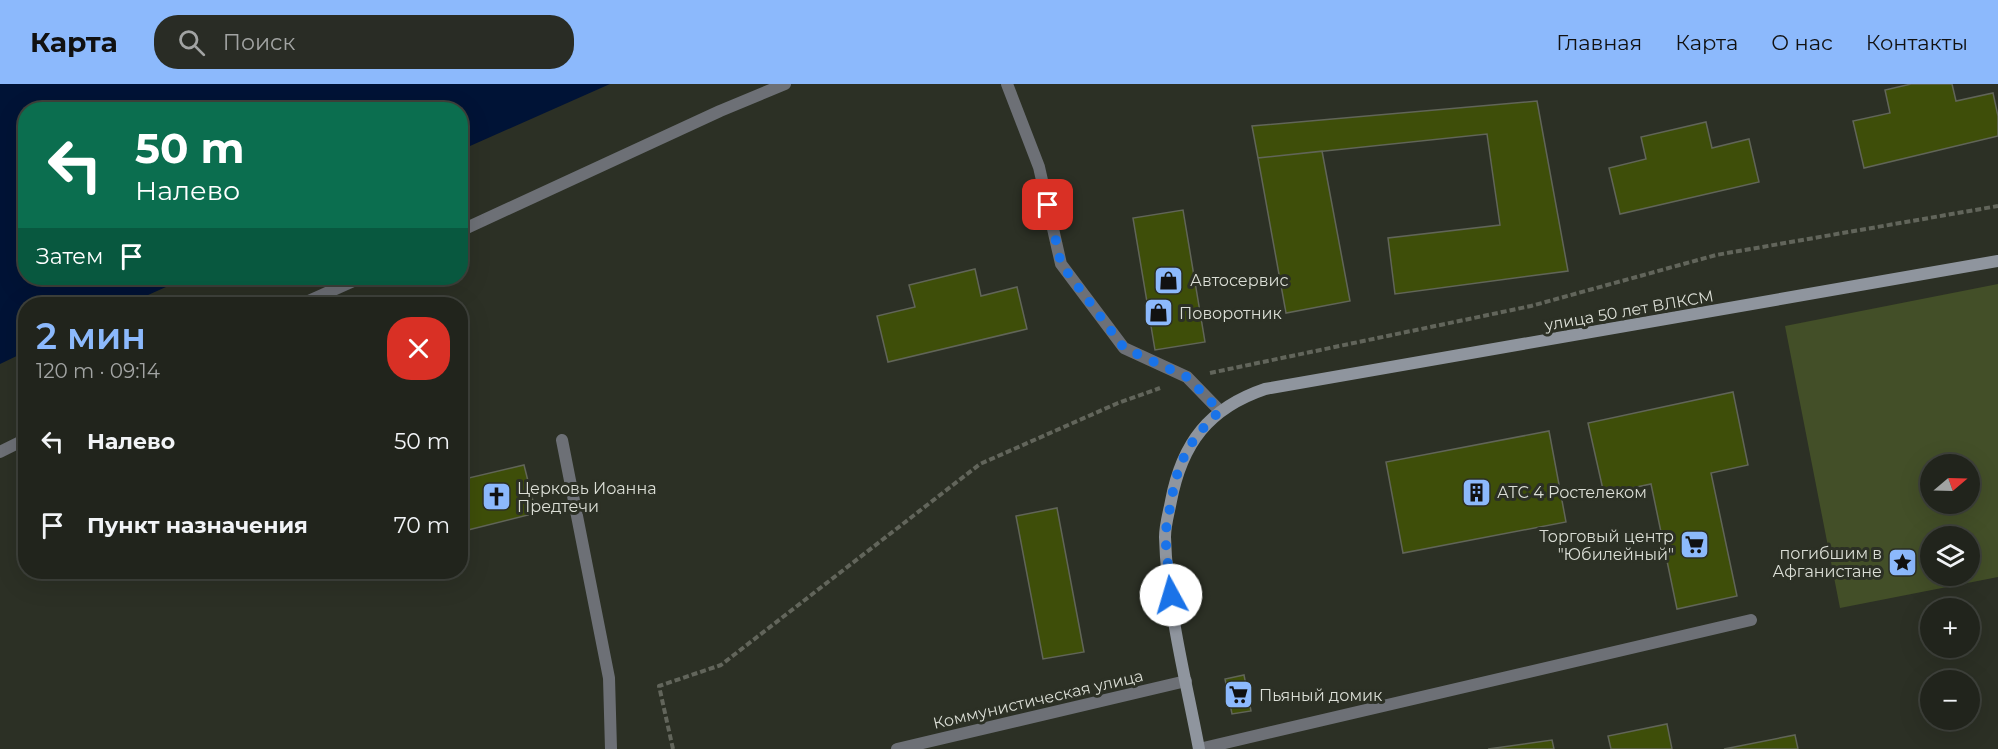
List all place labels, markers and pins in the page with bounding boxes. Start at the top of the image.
pin [1022,179,1073,230]
shop icon: Автосервис [1153,264,1185,296]
place label: Автосервис [1190,271,1288,290]
shop icon: Поворотник [1142,297,1174,329]
place label: Поворотник [1179,304,1282,323]
building icon: АТС 4 Ростелеком [1460,476,1492,508]
place label: Церковь Иоанна Предтечи [517,479,657,516]
church icon: Церковь Иоанна Предтечи [480,481,512,513]
place label: АТС 4 Ростелеком [1497,483,1647,502]
place label: Торговый центр "Юбилейный" [1539,527,1674,564]
supermarket icon: Торговый центр "Юбилейный" [1679,529,1711,561]
place label: погибшим в Афганистане [1772,544,1882,581]
place icon: погибшим в Афганистане [1887,546,1919,578]
supermarket icon: Пьяный домик [1222,679,1254,711]
place label: Пьяный домик [1259,686,1383,705]

